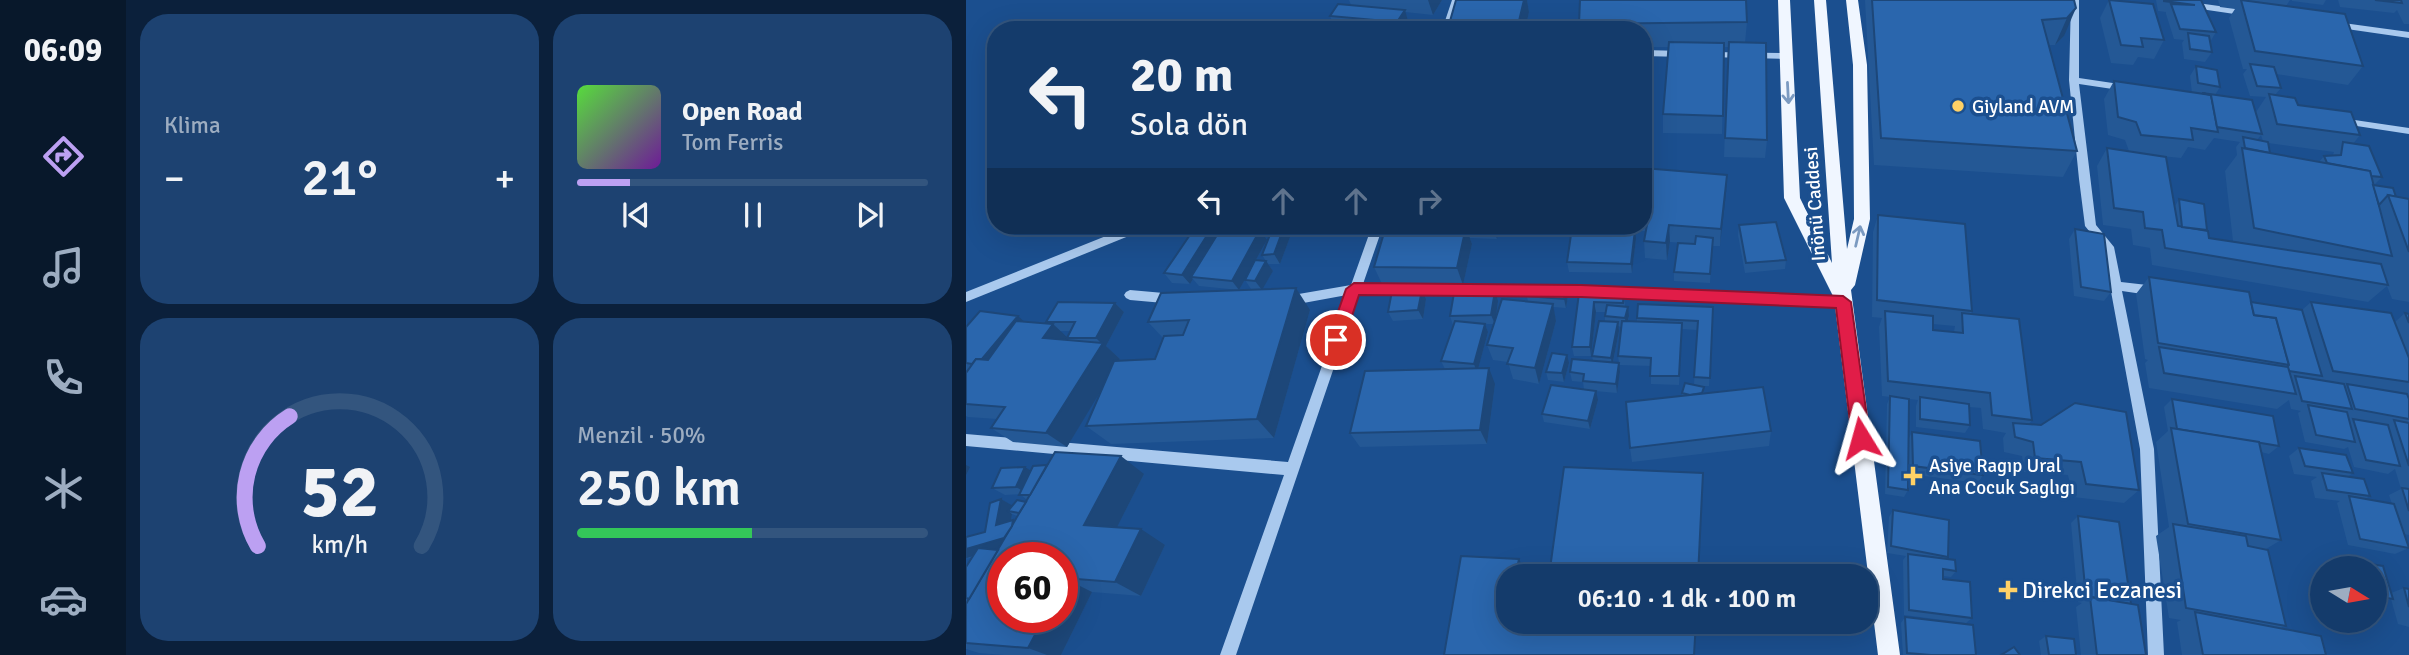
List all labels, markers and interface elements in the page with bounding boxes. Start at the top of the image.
text: 06:09 [24,31,102,70]
text: 20 m [1130,45,1233,105]
icon: left [1015,49,1106,140]
one-way arrow [1781,81,1794,104]
place label: Giyland AVM [1972,95,2074,119]
text: Open Road [682,96,803,128]
marker: Giyland AVM [1950,98,1966,114]
text: Sola dön [1130,105,1248,144]
text: Klima [164,111,221,140]
text: Tom Ferris [682,128,783,157]
icon: directions [39,132,88,181]
text: 21° [301,146,378,210]
street label: Inönü Caddesi [1799,146,1831,262]
text: − [164,155,185,202]
text: + [494,155,515,202]
icon: left [1191,182,1229,220]
icon: ahead [1264,182,1302,220]
icon: ahead [1337,182,1375,220]
icon: right [1410,182,1448,220]
icon: previous [617,196,655,234]
icon: pause [734,196,772,234]
icon: next [851,196,889,234]
one-way arrow [1852,225,1865,248]
icon: music [39,243,88,292]
pin [1306,310,1366,370]
icon: arrive [1317,321,1355,359]
icon: phone [39,353,88,402]
position arrow [1824,401,1898,475]
text: Menzil · 50% [577,421,706,450]
text: 52 [300,448,379,537]
place label: Asiye Ragıp Ural Ana Cocuk Saglıgı [1929,454,2075,500]
text: 250 km [577,456,741,520]
icon: climate [39,464,88,513]
marker: Asiye Ragıp Ural Ana Cocuk Saglıgı [1903,466,1923,486]
text: km/h [311,528,368,559]
speed limit sign: 60 [987,542,1078,633]
north arrow [2310,556,2387,634]
map controls [2310,556,2387,633]
icon: car [39,575,88,624]
place label: Direkci Eczanesi [2022,576,2182,605]
marker: Direkci Eczanesi [2000,582,2016,598]
text: 06:10 · 1 dk · 100 m [1578,583,1796,615]

